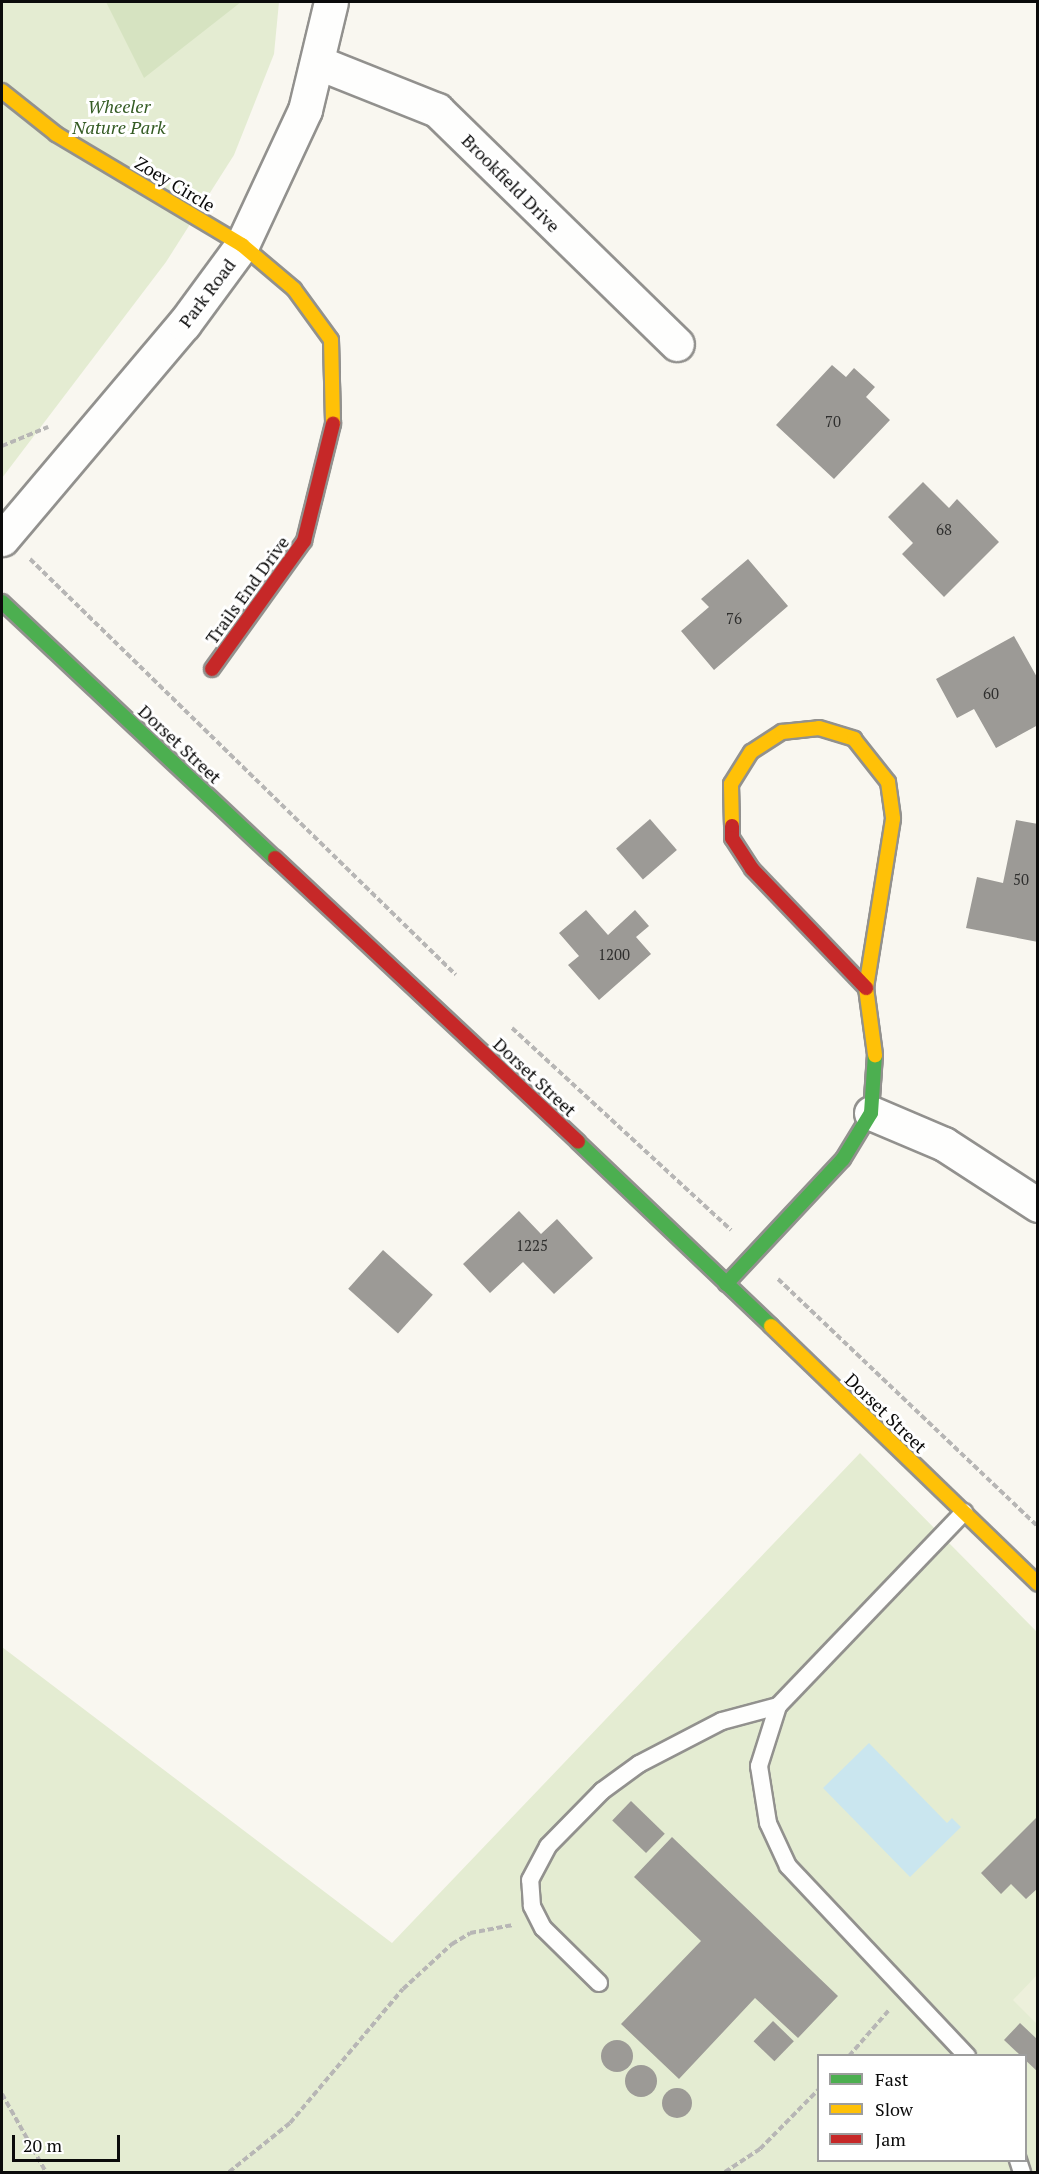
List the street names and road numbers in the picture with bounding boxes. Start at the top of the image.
street label: Brookfield Drive [457,129,565,237]
street label: Zoey Circle [131,152,219,216]
street label: Park Road [174,254,240,332]
street label: Trails End Drive [201,532,293,648]
street label: Dorset Street [134,700,226,788]
street label: Dorset Street [489,1033,581,1121]
street label: Dorset Street [841,1369,931,1457]

